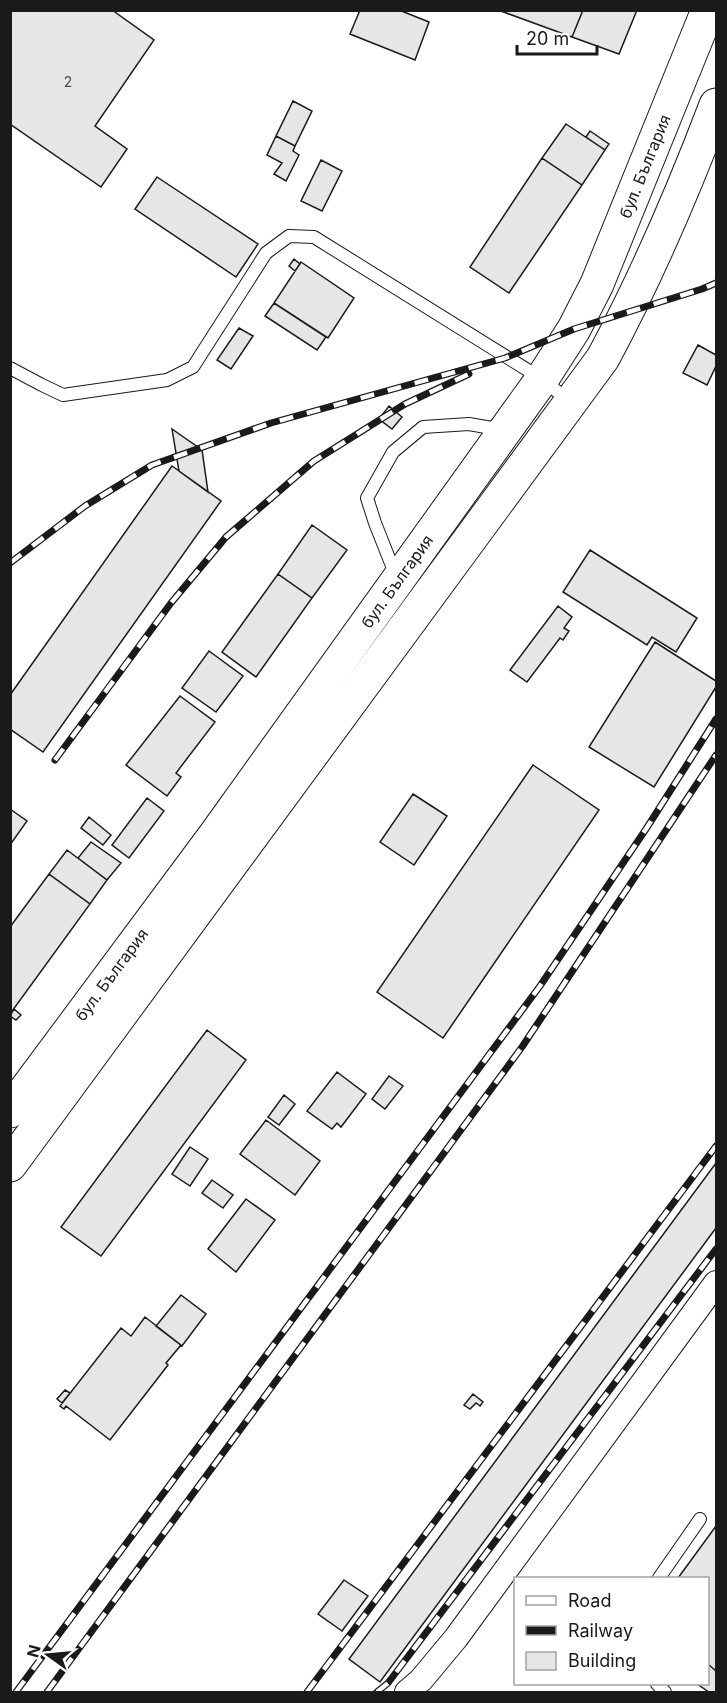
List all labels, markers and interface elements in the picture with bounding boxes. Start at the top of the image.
scale bar [517,18,596,56]
text: 20 m [526,28,569,49]
house number: 2 [64,73,72,90]
street label: бул. България [615,111,675,221]
street label: бул. България [357,531,437,632]
street label: бул. България [71,924,152,1025]
legend [514,1577,709,1685]
text: Road [568,1590,611,1611]
text: Railway [568,1620,633,1641]
north arrow [18,1625,78,1685]
text: N [22,1643,45,1660]
text: Building [568,1650,636,1671]

